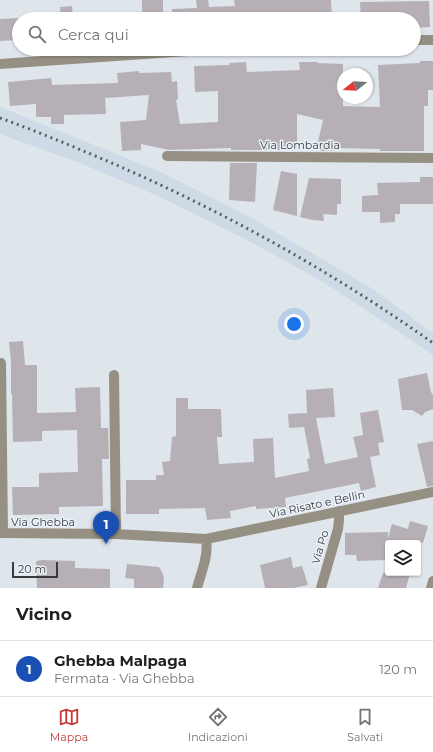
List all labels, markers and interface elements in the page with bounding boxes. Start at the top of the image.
search box [12,12,421,56]
icon: search [26,23,48,45]
text: Cerca qui [58,25,129,44]
north arrow [337,68,373,104]
street label: Via Lombardia [260,138,340,152]
your location [284,314,304,334]
street label: Via Risato e Bellin [268,487,366,521]
pin: 1 [93,511,119,544]
street label: Via Ghebba [11,515,75,529]
street label: Via Po [308,528,332,566]
map controls [385,540,421,576]
button: layers [385,540,421,576]
scale bar [12,560,58,579]
text: 20 m [18,562,46,576]
text: Vicino [16,604,72,624]
text: Ghebba Malpaga [54,651,187,670]
text: 1 [26,661,32,677]
text: 120 m [379,661,417,677]
text: Fermata · Via Ghebba [54,670,195,686]
tab: Mappa [50,706,88,744]
tab: Indicazioni [188,706,248,744]
tab: Salvati [347,706,383,744]

